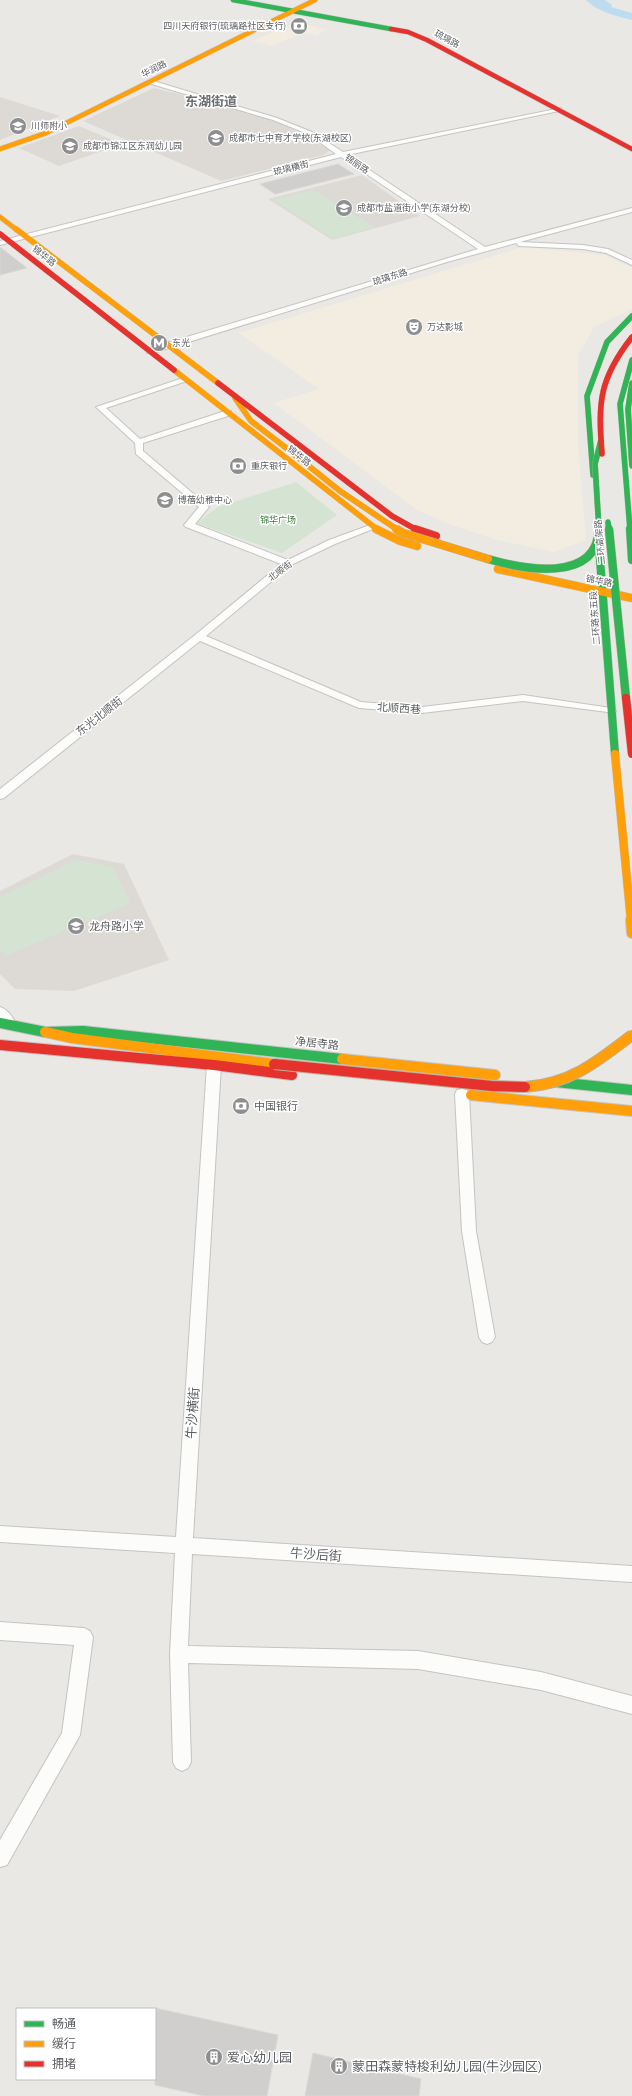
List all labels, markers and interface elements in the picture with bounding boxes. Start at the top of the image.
bank icon: 四川天府银行(琉璃路社区支行) [289,16,309,36]
place label: 四川天府银行(琉璃路社区支行) [163,21,286,31]
street label: 琉璃路 [433,28,461,50]
street label: 华润路 [139,58,168,80]
district label: 东湖街道 [185,94,237,108]
school or university icon: 川师附小 [8,116,28,136]
place label: 川师附小 [31,121,67,131]
school or university icon: 成都市七中育才学校(东湖校区) [206,128,226,148]
place label: 成都市七中育才学校(东湖校区) [229,132,352,143]
school or university icon: 成都市锦江区东润幼儿园 [60,136,80,156]
place label: 成都市锦江区东润幼儿园 [83,141,182,151]
street label: 锦丽路 [343,152,371,176]
street label: 琉璃横街 [272,159,310,177]
school or university icon: 成都市盐道街小学(东湖分校) [334,198,354,218]
place label: 成都市盐道街小学(东湖分校) [357,202,471,213]
street label: 锦华路 [30,243,58,268]
street label: 琉璃东路 [371,267,409,287]
theatre icon: 万达影城 [404,317,424,337]
place label: 万达影城 [427,322,463,332]
metro station icon: 东光 [149,333,169,353]
place label: 东光 [172,338,190,348]
street label: 锦华路 [285,443,313,468]
bank icon: 重庆银行 [228,456,248,476]
place label: 重庆银行 [251,461,287,471]
school or university icon: 博蓓幼稚中心 [155,490,175,510]
place label: 博蓓幼稚中心 [178,495,232,505]
park label: 锦华广场 [260,514,296,525]
street label: 二环高架路 [593,519,607,565]
street label: 北顺街 [266,559,294,583]
street label: 锦华路 [585,572,613,589]
street label: 二环路东五段 [588,591,602,645]
street label: 东光北顺街 [74,694,124,738]
street label: 北顺西巷 [377,700,421,716]
school or university icon: 龙舟路小学 [66,916,86,936]
place label: 龙舟路小学 [89,920,144,932]
street label: 净居寺路 [294,1035,340,1051]
bank icon: 中国银行 [231,1096,251,1116]
place label: 中国银行 [254,1100,298,1112]
street label: 牛沙横街 [183,1387,201,1439]
street label: 牛沙后街 [290,1545,342,1563]
legend [16,2008,156,2080]
text: 畅通 [52,2017,76,2030]
text: 缓行 [52,2037,76,2050]
building icon: 爱心幼儿园 [204,2047,224,2067]
place label: 爱心幼儿园 [227,2050,292,2064]
building icon: 蒙田森蒙特梭利幼儿园(牛沙园区) [329,2056,349,2076]
text: 拥堵 [52,2057,76,2070]
place label: 蒙田森蒙特梭利幼儿园(牛沙园区) [352,2059,542,2074]

